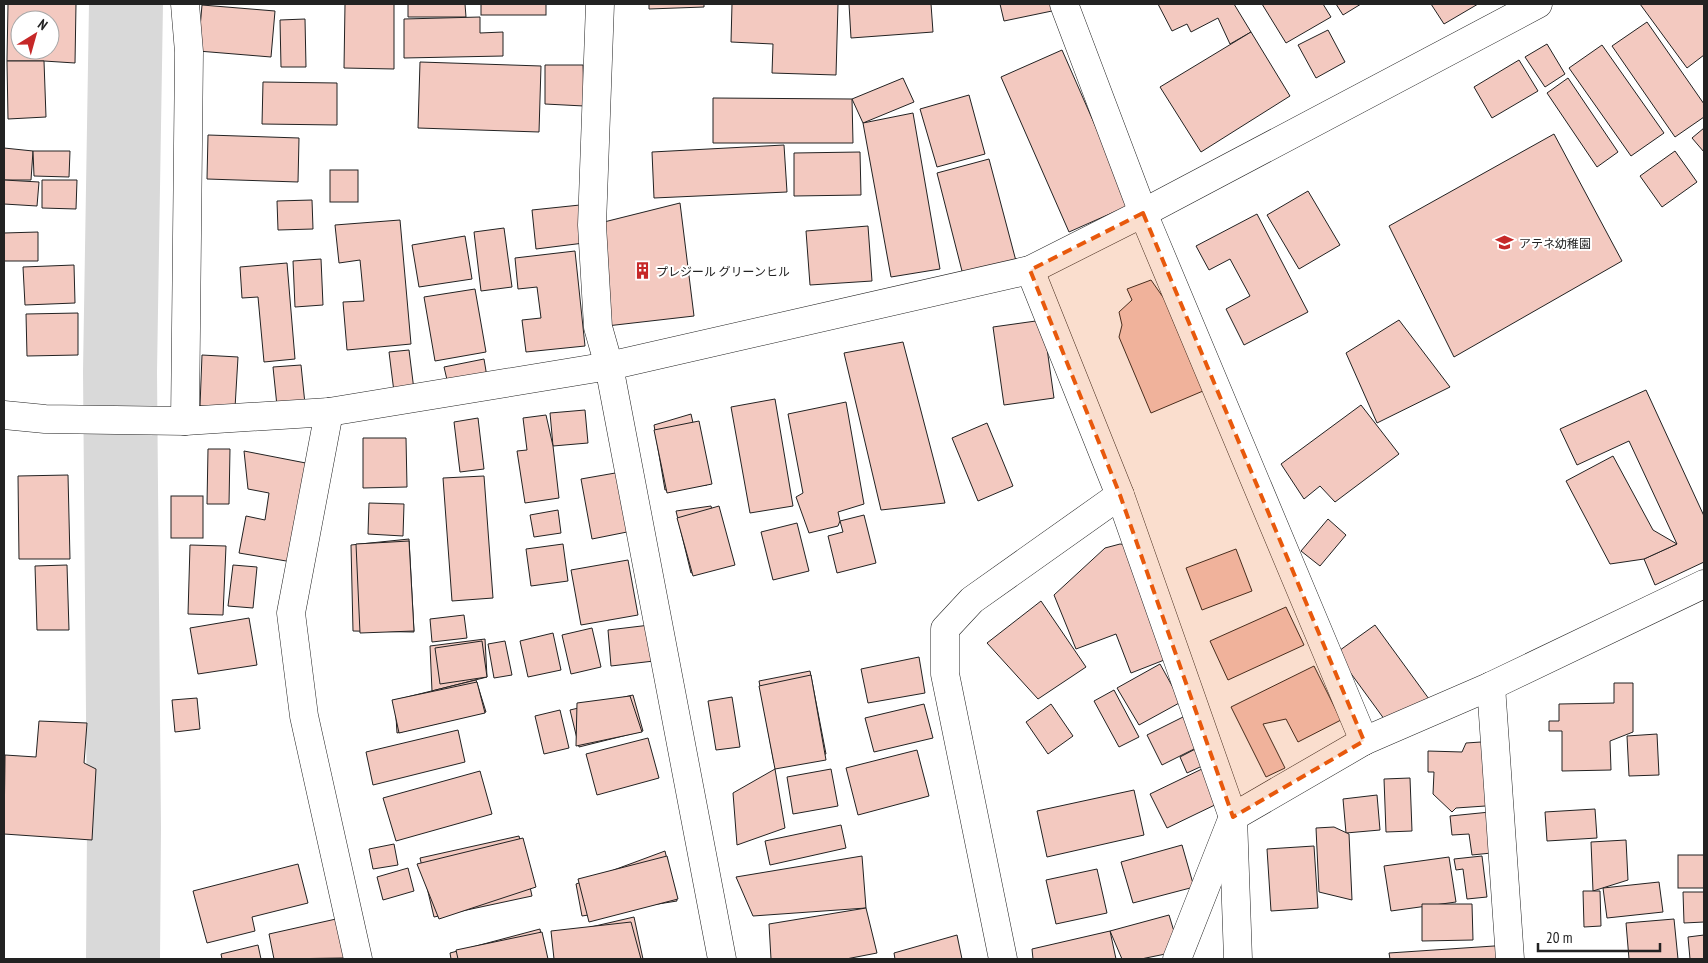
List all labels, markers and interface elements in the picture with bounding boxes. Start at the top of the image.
north arrow [10,10,60,60]
text: N [34,15,51,34]
school or university icon: アテネ幼稚園 [1495,233,1515,253]
place label: アテネ幼稚園 [1519,236,1591,251]
building icon: プレジール グリーンヒル [632,261,652,281]
place label: プレジール グリーンヒル [656,264,790,279]
scale bar [1538,920,1660,952]
text: 20 m [1546,928,1572,947]

